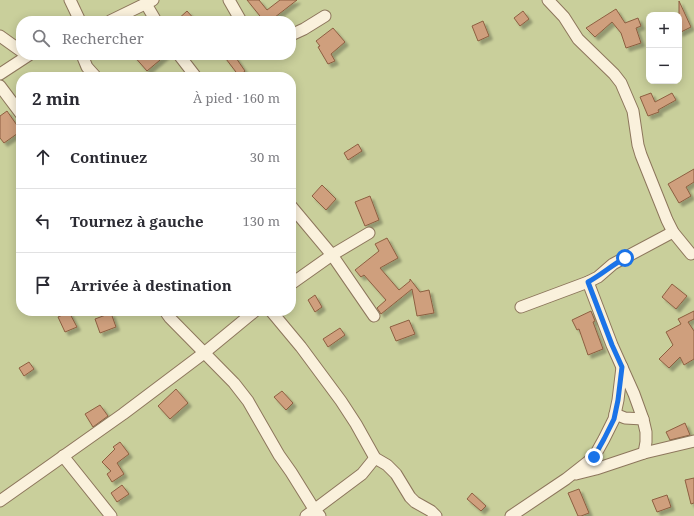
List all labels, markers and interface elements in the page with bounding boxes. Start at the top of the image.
map controls [646,12,682,84]
button: + [646,12,682,48]
search box [16,16,296,60]
icon: search [30,27,52,49]
text: Rechercher [62,28,144,48]
button: − [646,48,682,84]
text: 2 min [32,87,80,110]
text: À pied · 160 m [193,89,280,107]
icon: ahead [32,146,54,168]
text: Continuez [70,147,147,167]
text: 30 m [250,148,280,166]
icon: left [32,210,54,232]
text: Tournez à gauche [70,211,204,231]
text: 130 m [243,212,280,230]
route start [616,249,634,267]
icon: arrive [32,274,54,296]
text: Arrivée à destination [70,275,232,295]
route end [585,448,603,466]

